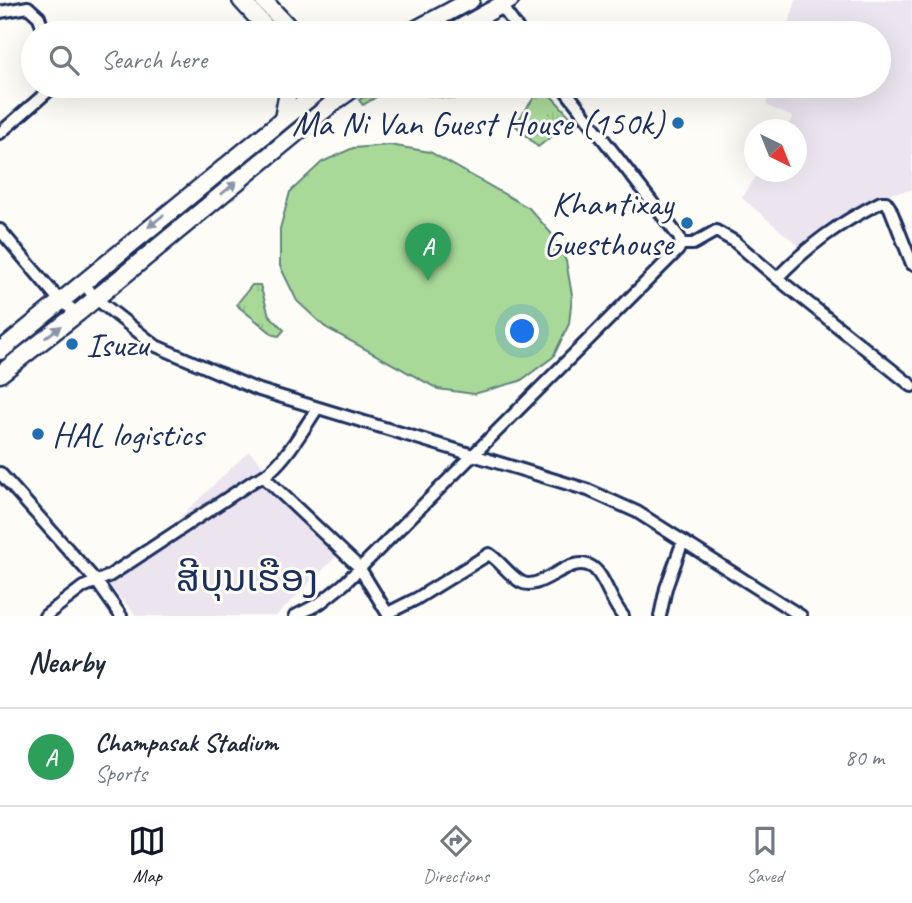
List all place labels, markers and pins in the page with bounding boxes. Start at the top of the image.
place label: Ma Ni Van Guest House (150k) [292,101,666,146]
marker: Ma Ni Van Guest House (150k) [670,115,686,131]
place label: Khantixay Guesthouse [544,181,676,266]
marker: Khantixay Guesthouse [679,215,695,231]
pin: A [405,223,451,281]
place label: Isuzu [86,322,151,367]
marker: Isuzu [64,336,80,352]
place label: HAL logistics [52,412,207,457]
marker: HAL logistics [30,426,46,442]

